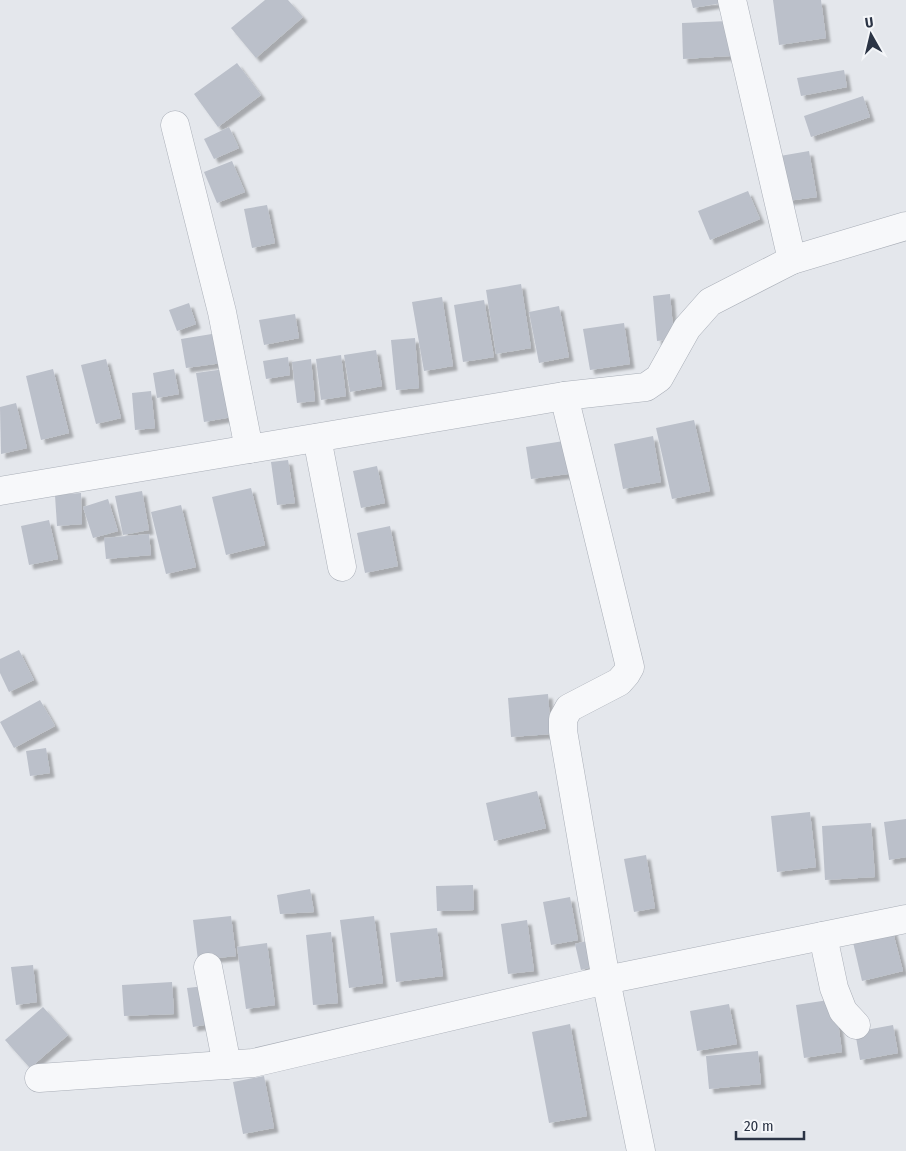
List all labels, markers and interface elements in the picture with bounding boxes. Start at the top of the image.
north arrow [846,10,896,60]
text: U [864,14,875,32]
scale bar [736,1108,804,1140]
text: 20 m [744,1117,774,1135]

